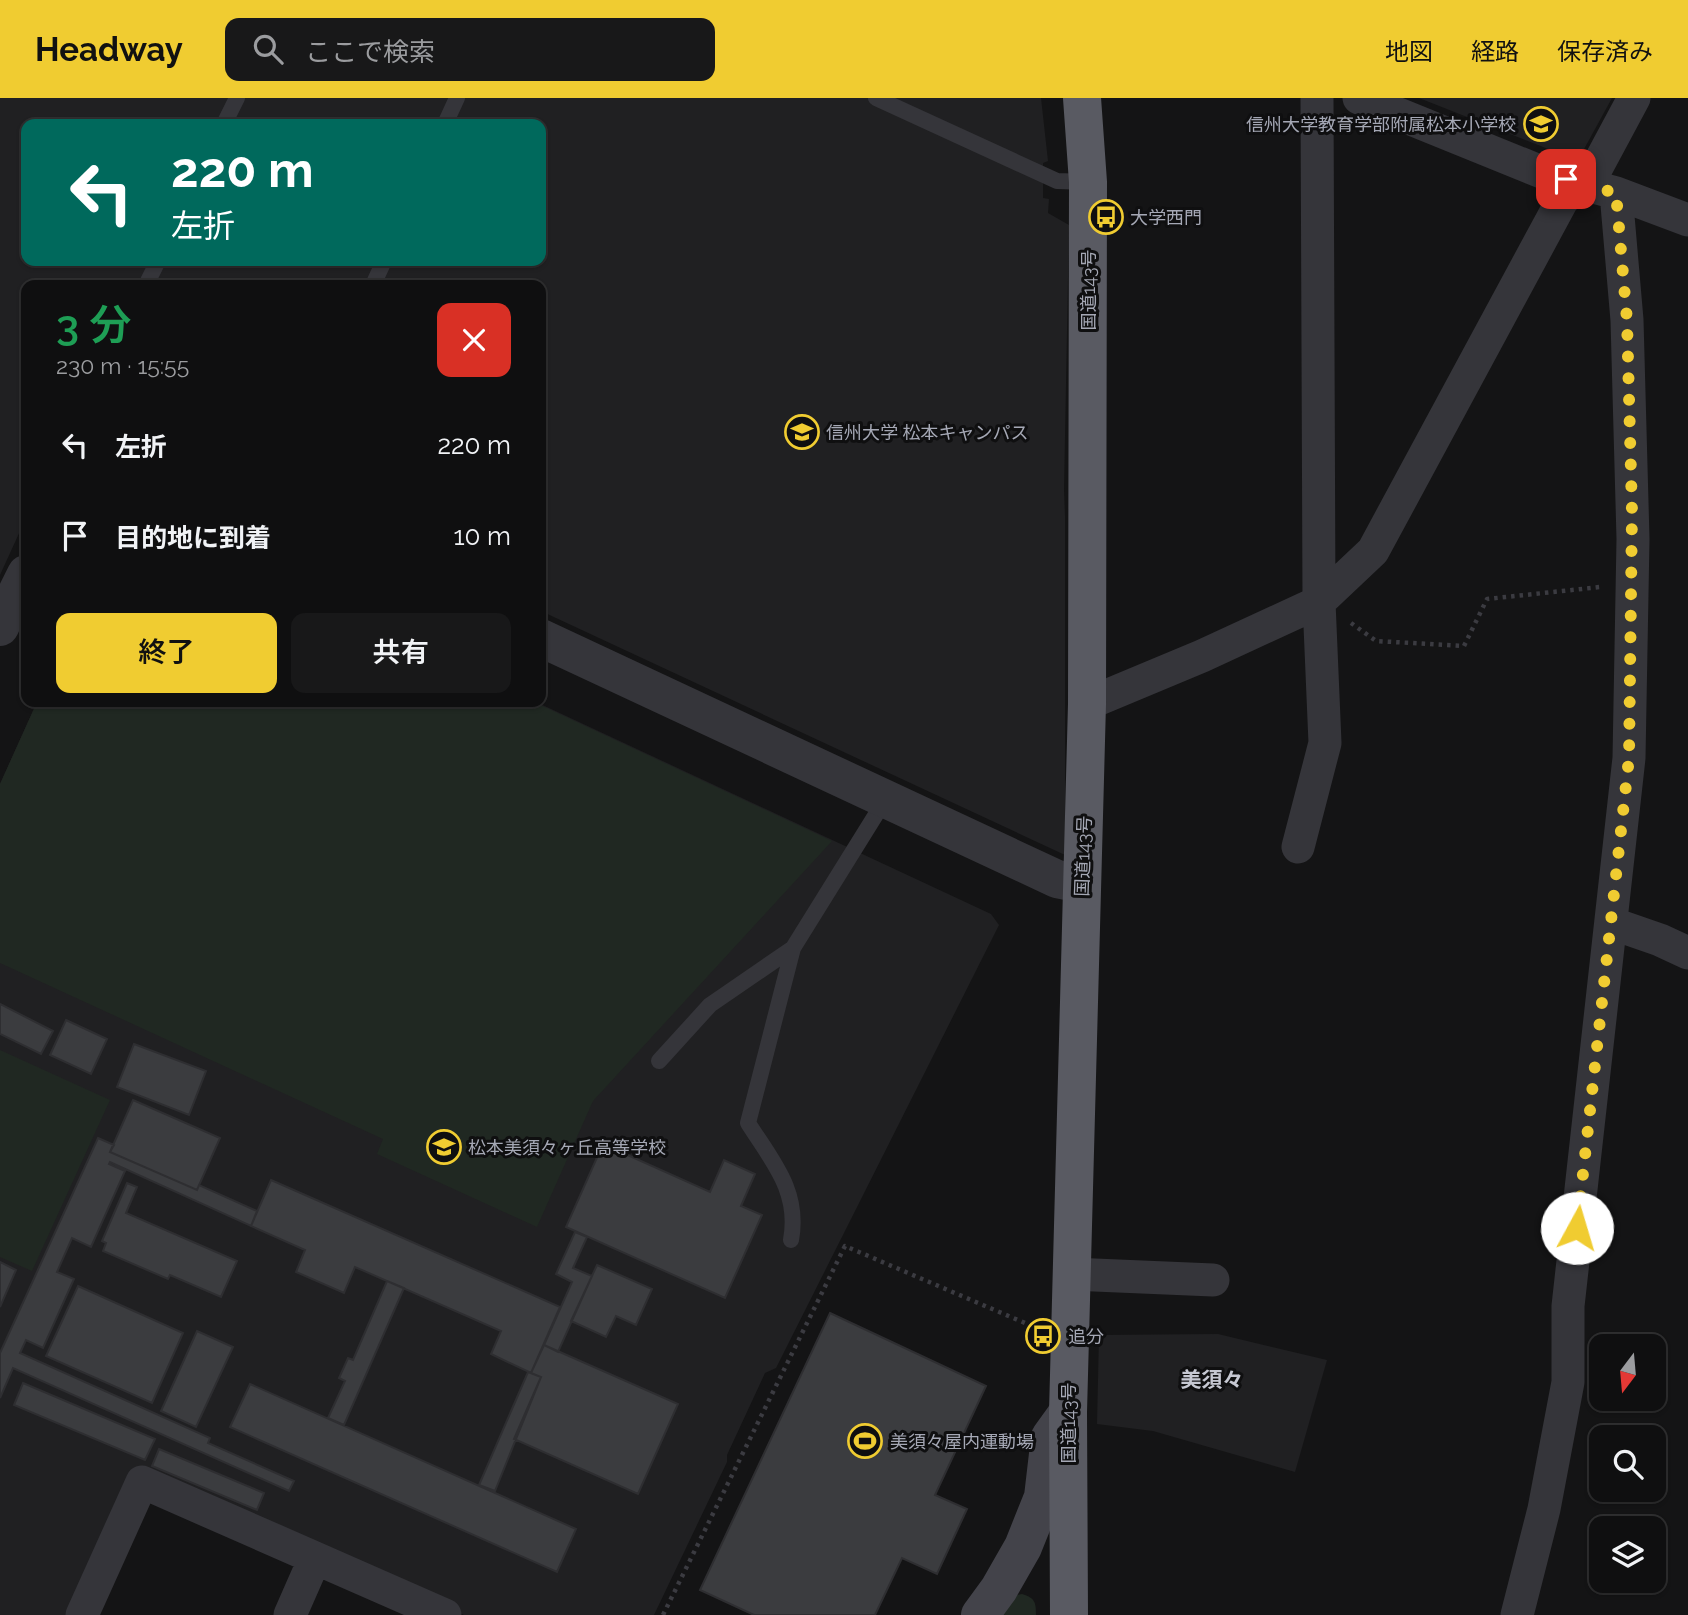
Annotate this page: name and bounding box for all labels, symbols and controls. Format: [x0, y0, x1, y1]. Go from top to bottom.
search box [225, 18, 715, 81]
text: Headway [35, 30, 183, 69]
icon: search [249, 30, 287, 68]
text: ここで検索 [305, 37, 435, 67]
text: 地図 [1385, 37, 1433, 66]
text: 経路 [1471, 37, 1519, 66]
text: 保存済み [1557, 37, 1653, 66]
school or university icon: 信州大学教育学部附属松本小学校 [1522, 105, 1560, 143]
place label: 信州大学教育学部附属松本小学校 [1246, 114, 1516, 135]
text: 220 m [171, 141, 314, 198]
icon: left [56, 147, 147, 238]
pin [1536, 149, 1596, 209]
icon: arrive [1547, 160, 1585, 198]
bus stop icon: 大学西門 [1087, 198, 1125, 236]
text: 左折 [171, 207, 235, 244]
place label: 大学西門 [1130, 207, 1202, 228]
street label: 国道143号 [1078, 249, 1099, 331]
text: 3 分 [56, 301, 131, 350]
button: close [437, 303, 511, 377]
text: 230 m · 15:55 [56, 352, 189, 379]
school or university icon: 信州大学 松本キャンパス [783, 413, 821, 451]
place label: 信州大学 松本キャンパス [826, 422, 1029, 443]
icon: left [56, 426, 94, 464]
text: 220 m [437, 430, 511, 460]
text: 左折 [115, 432, 167, 462]
icon: arrive [56, 517, 94, 555]
text: 10 m [453, 521, 511, 551]
text: 目的地に到着 [115, 523, 271, 553]
button: 終了 [56, 613, 277, 693]
button: 共有 [291, 613, 511, 693]
street label: 国道143号 [1071, 815, 1095, 897]
school or university icon: 松本美須々ヶ丘高等学校 [425, 1128, 463, 1166]
place label: 松本美須々ヶ丘高等学校 [468, 1137, 666, 1158]
position arrow [1540, 1191, 1614, 1265]
bus stop icon: 追分 [1024, 1317, 1062, 1355]
place label: 追分 [1068, 1326, 1104, 1347]
north arrow [1589, 1334, 1666, 1410]
map controls [1589, 1334, 1666, 1593]
district label: 美須々 [1181, 1367, 1244, 1392]
street label: 国道143号 [1058, 1382, 1079, 1464]
sports icon: 美須々屋内運動場 [846, 1422, 884, 1460]
button: search [1589, 1425, 1666, 1502]
place label: 美須々屋内運動場 [890, 1431, 1034, 1452]
button: layers [1589, 1516, 1666, 1593]

